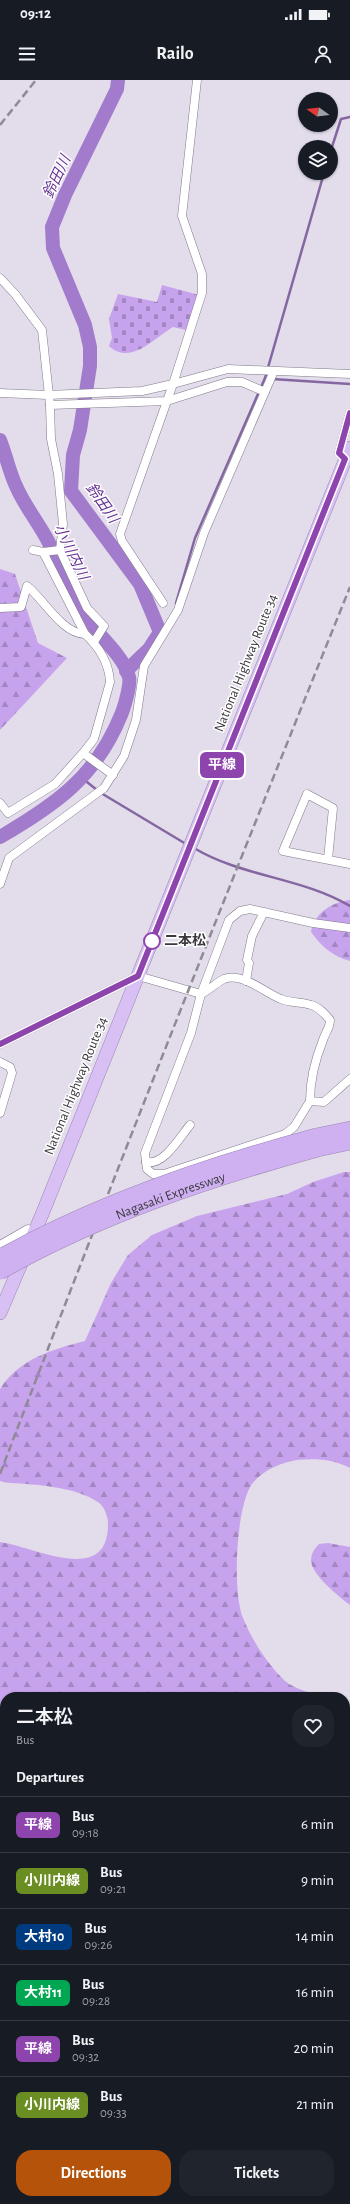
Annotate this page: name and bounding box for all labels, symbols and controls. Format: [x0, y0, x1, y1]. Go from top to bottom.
text: 09:12 [20, 6, 51, 21]
icon: menu [16, 43, 38, 65]
icon: person [312, 43, 334, 65]
text: Railo [156, 45, 194, 63]
north arrow [298, 92, 338, 132]
map controls [298, 92, 338, 180]
button: layers [298, 140, 338, 180]
water label: 鈴田川 [40, 151, 74, 201]
water label: 鈴田川 [83, 480, 123, 527]
water label: 小川内川 [51, 521, 93, 584]
street label: National Highway Route 34 [212, 592, 280, 734]
line badge: 平線 [204, 752, 240, 778]
text: 平線 [208, 758, 236, 772]
marker: 二本松 [143, 932, 161, 950]
place label: 二本松 [164, 933, 206, 948]
street label: National Highway Route 34 [42, 1015, 110, 1157]
street label: Nagasaki Expressway [114, 1170, 227, 1222]
button: heart [292, 1705, 334, 1747]
text: 二本松 [16, 1708, 73, 1727]
text: Bus [16, 1734, 34, 1747]
text: Departures [16, 1770, 84, 1785]
text: Bus [72, 1809, 94, 1824]
text: 6 min [301, 1817, 334, 1832]
text: 平線 [24, 1818, 52, 1832]
text: 09:18 [72, 1827, 99, 1840]
text: Bus [100, 1865, 122, 1880]
text: 9 min [301, 1873, 334, 1888]
text: 小川内線 [24, 1874, 80, 1888]
text: 09:21 [100, 1883, 126, 1896]
text: Bus [84, 1921, 107, 1936]
text: 14 min [296, 1929, 334, 1944]
text: 大村10 [24, 1930, 64, 1944]
text: 09:26 [84, 1939, 112, 1952]
text: Bus [82, 1977, 104, 1992]
text: 16 min [296, 1985, 334, 2000]
text: 大村11 [24, 1986, 62, 2000]
text: 09:28 [82, 1995, 110, 2008]
text: Bus [72, 2033, 94, 2048]
text: 20 min [293, 2041, 334, 2056]
text: 平線 [24, 2042, 52, 2056]
text: 09:32 [72, 2051, 99, 2064]
text: Bus [100, 2089, 122, 2104]
text: 21 min [296, 2097, 334, 2112]
text: 小川内線 [24, 2098, 80, 2112]
text: 09:33 [100, 2107, 127, 2120]
button: Directions [16, 2150, 171, 2196]
button: Tickets [179, 2150, 334, 2196]

